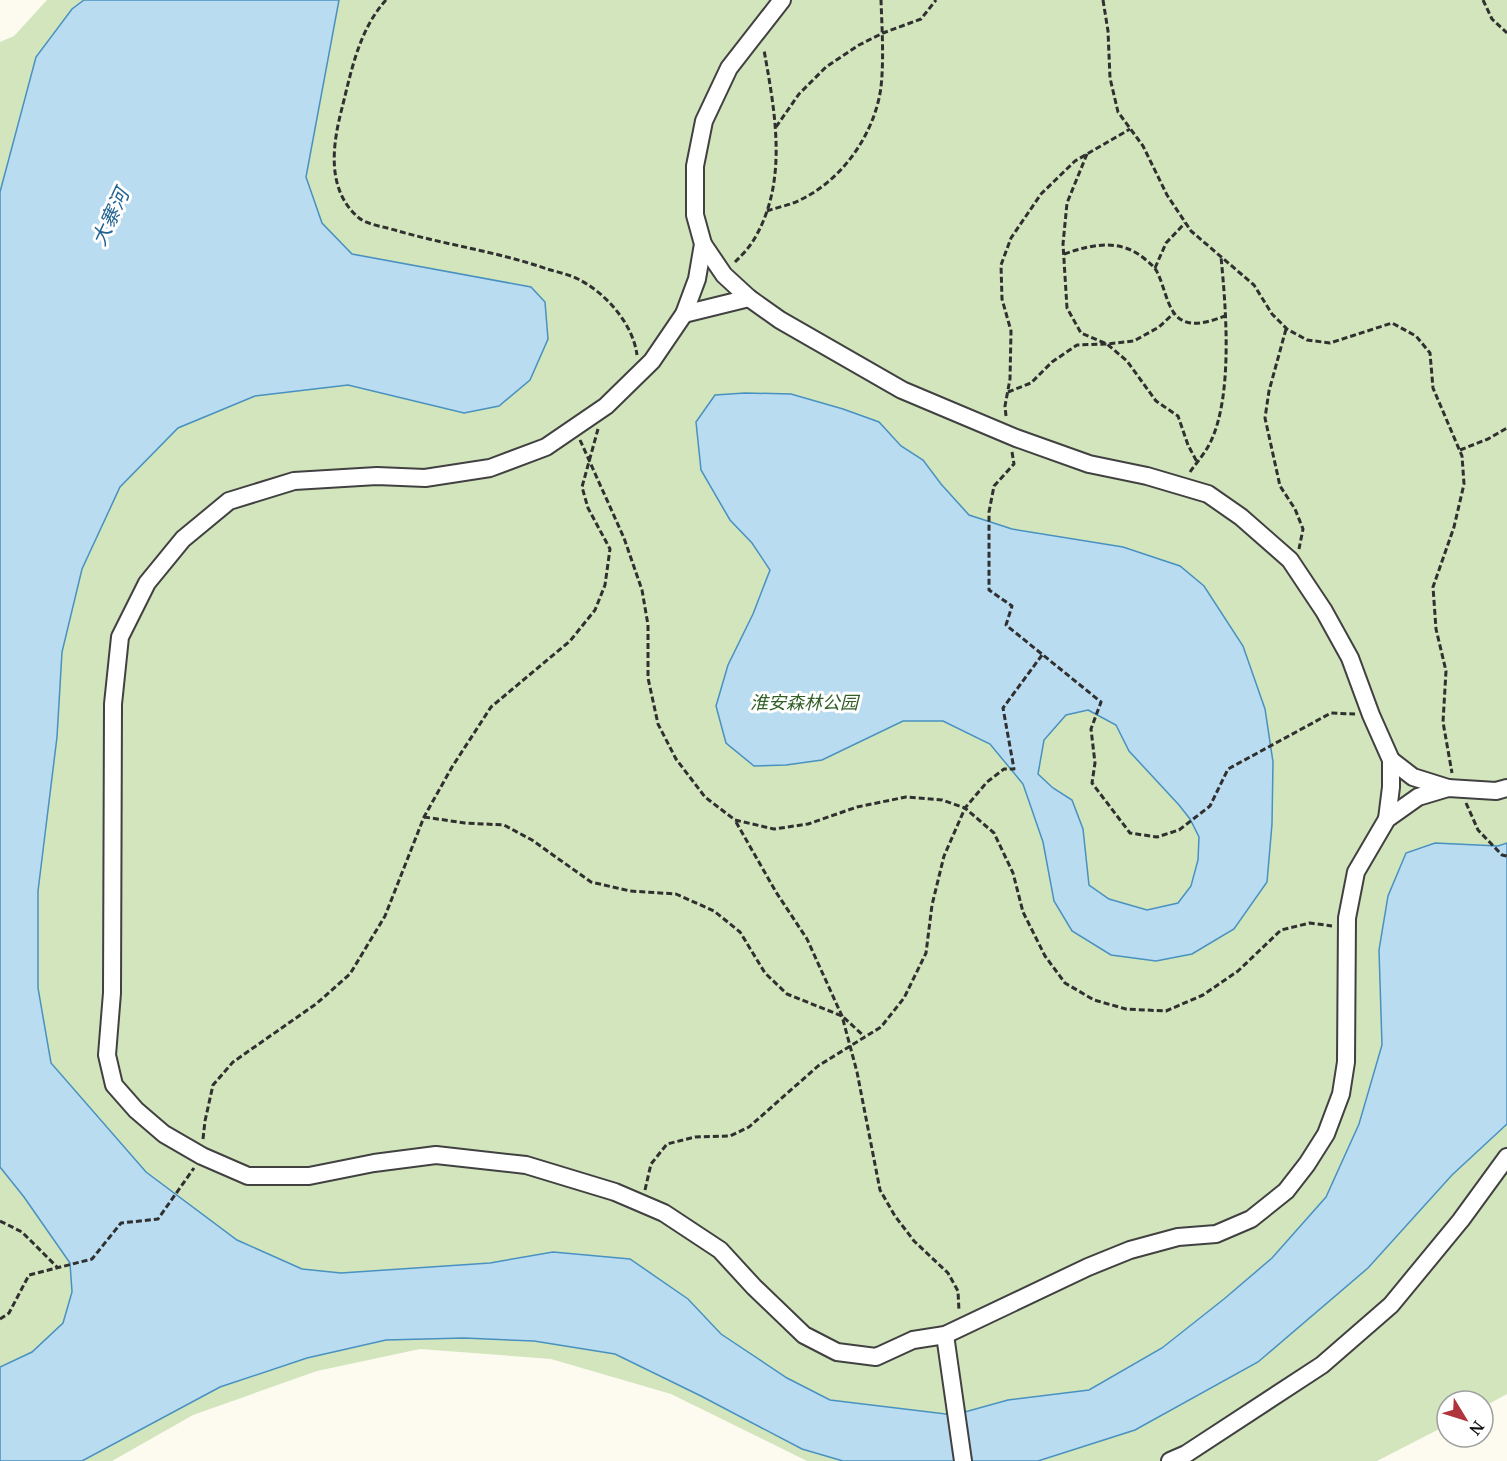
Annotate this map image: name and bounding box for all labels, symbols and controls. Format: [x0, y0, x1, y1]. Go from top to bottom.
water label: 大寨河 [85, 180, 137, 250]
park label: 淮安森林公园 [750, 690, 861, 714]
north arrow [1435, 1389, 1495, 1449]
text: N [1464, 1416, 1489, 1440]

